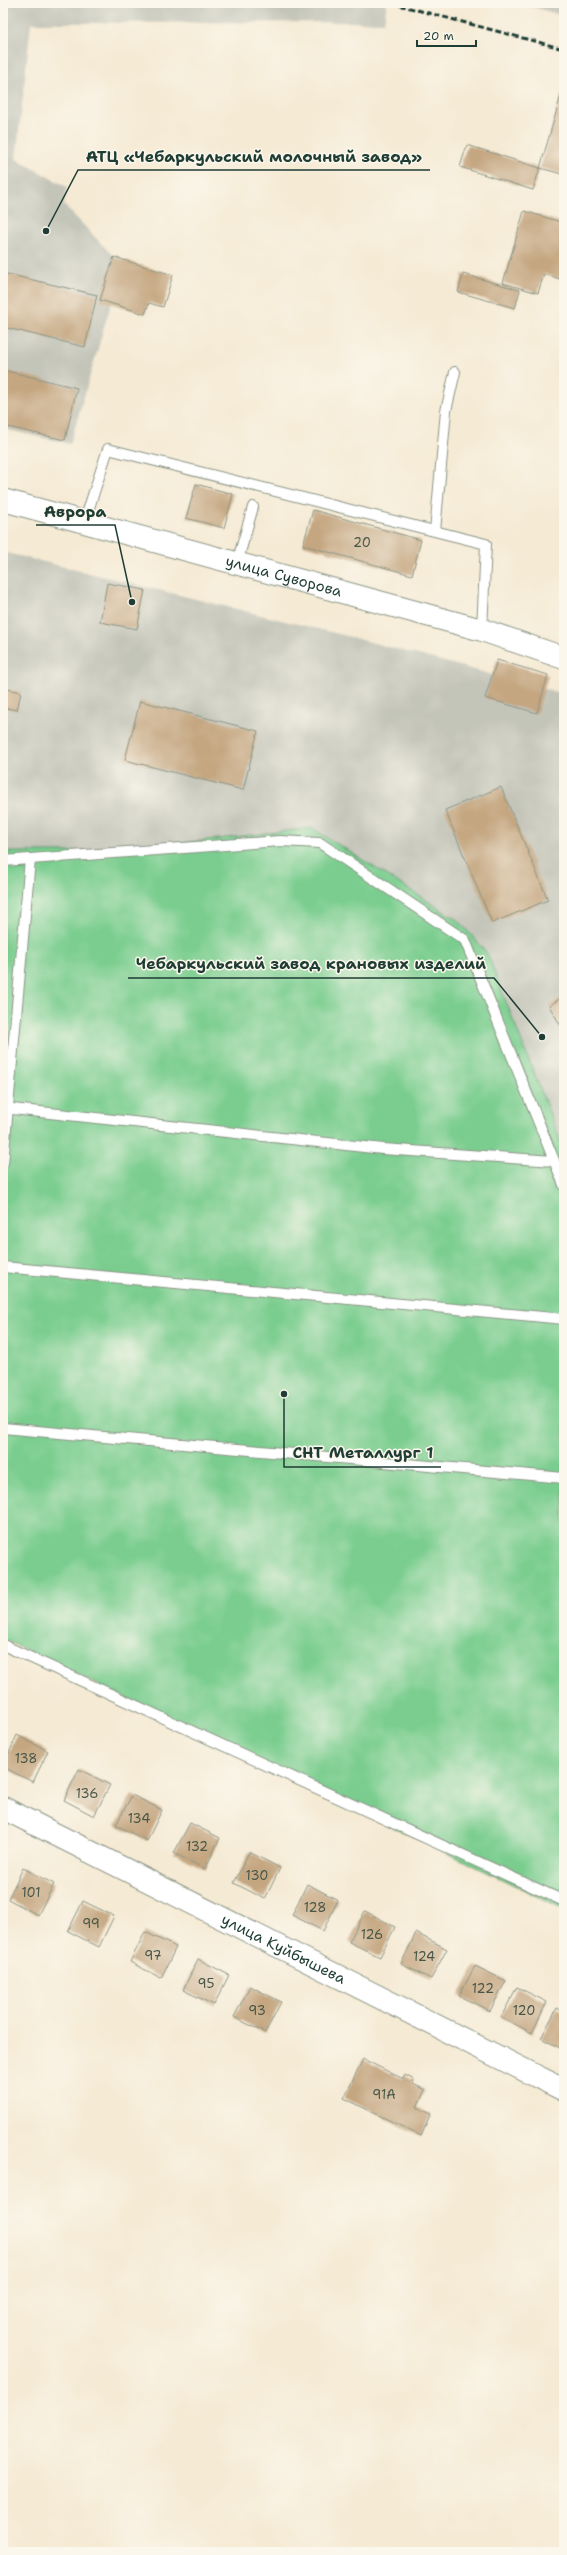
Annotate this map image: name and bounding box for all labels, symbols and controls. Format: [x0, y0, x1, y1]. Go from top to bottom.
scale bar [417, 22, 476, 48]
text: 20 m [423, 28, 454, 44]
callout: АТЦ «Чебаркульский молочный завод» [78, 142, 430, 170]
text: АТЦ «Чебаркульский молочный завод» [86, 146, 422, 167]
callout: Аврора [36, 497, 115, 525]
text: Аврора [44, 501, 106, 522]
house number: 20 [353, 534, 371, 551]
street label: улица Суворова [223, 551, 345, 602]
callout: Чебаркульский завод крановых изделий [128, 950, 494, 978]
text: Чебаркульский завод крановых изделий [136, 953, 486, 974]
callout: СНТ Металлург 1 [284, 1439, 441, 1467]
text: СНТ Металлург 1 [293, 1442, 433, 1463]
house number: 138 [15, 1750, 37, 1767]
house number: 136 [76, 1785, 98, 1802]
house number: 134 [128, 1810, 150, 1827]
house number: 132 [186, 1838, 208, 1855]
house number: 130 [246, 1867, 268, 1884]
house number: 101 [21, 1884, 41, 1901]
house number: 128 [304, 1899, 326, 1916]
street label: улица Куйбышева [218, 1909, 350, 1989]
house number: 99 [82, 1915, 100, 1932]
house number: 126 [361, 1926, 383, 1943]
house number: 97 [144, 1947, 162, 1964]
house number: 124 [413, 1948, 435, 1965]
house number: 95 [198, 1975, 214, 1992]
house number: 122 [472, 1980, 494, 1997]
house number: 93 [248, 2002, 266, 2019]
house number: 120 [513, 2002, 535, 2019]
house number: 91А [372, 2086, 396, 2103]

